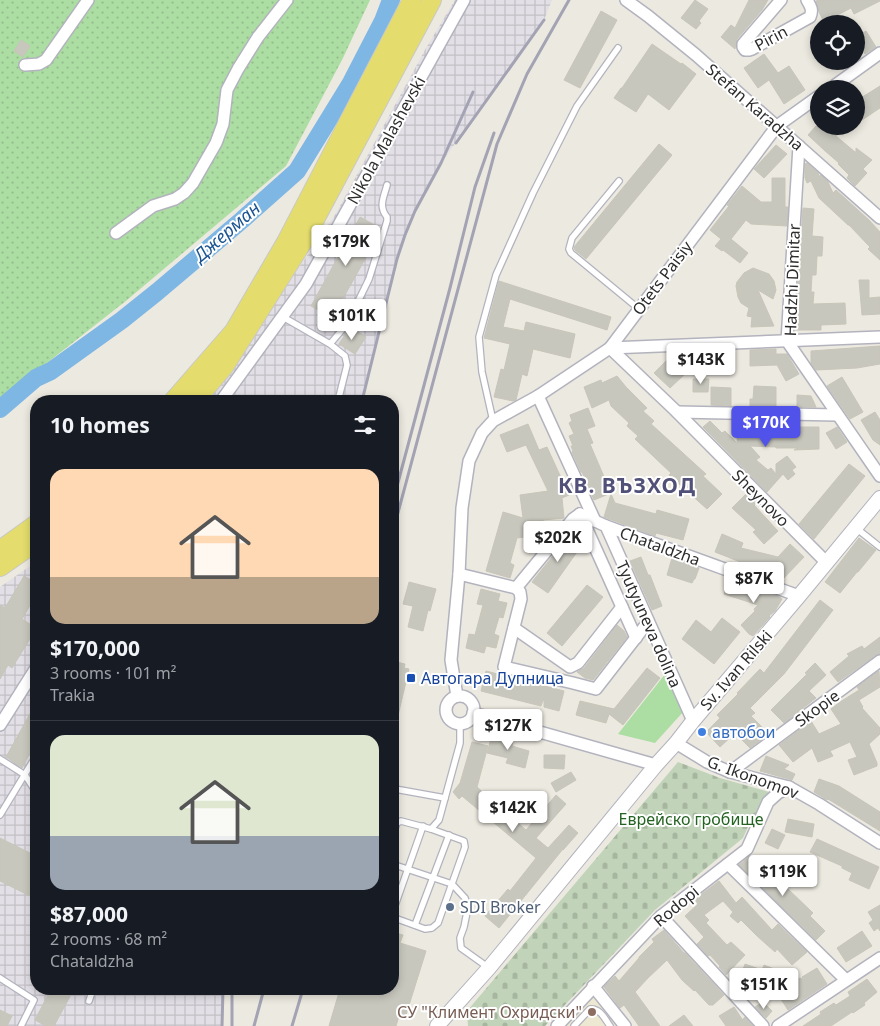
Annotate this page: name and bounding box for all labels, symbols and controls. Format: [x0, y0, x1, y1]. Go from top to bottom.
map controls [810, 15, 865, 135]
button: locate [810, 15, 865, 70]
street label: Pirin [751, 20, 791, 56]
street label: Stefan Karadzha [702, 59, 808, 155]
street label: Nikola Malashevski [342, 72, 430, 208]
button: layers [810, 80, 865, 135]
water label: Джерман [186, 196, 265, 268]
street label: Hadzhi Dimitar [779, 223, 805, 337]
pin: $179K [311, 224, 381, 267]
text: $179K [322, 230, 370, 252]
street label: Otets Paisiy [627, 236, 698, 320]
pin: $101K [317, 298, 387, 341]
text: $101K [328, 304, 376, 326]
pin: $143K [666, 342, 736, 385]
text: $143K [677, 348, 725, 370]
pin: $170K [731, 406, 801, 448]
text: 10 homes [50, 411, 150, 439]
icon: filters [351, 411, 379, 439]
text: $170K [742, 411, 790, 433]
street label: Sheynovo [728, 465, 794, 531]
district label: КВ. ВЪЗХОД [558, 471, 696, 499]
icon: home [170, 502, 260, 592]
pin: $202K [523, 520, 593, 563]
street label: Chataldzha [617, 521, 703, 571]
text: $202K [534, 526, 582, 548]
street label: Tyutyuneva dolina [611, 557, 687, 691]
pin: $87K [724, 562, 784, 604]
text: $87K [735, 567, 773, 589]
street label: Sv. Ivan Rilski [695, 625, 777, 715]
text: $170,000 [50, 634, 140, 662]
text: 3 rooms · 101 m² [50, 662, 176, 684]
place label: Автогара Дупница [421, 667, 564, 689]
marker: Автогара Дупница [405, 672, 417, 684]
text: Trakia [50, 684, 95, 706]
street label: Skopie [790, 684, 844, 732]
pin: $127K [473, 708, 543, 751]
text: $127K [484, 714, 532, 736]
place label: автобои [712, 721, 776, 743]
marker: автобои [696, 726, 708, 738]
street label: G. Ikonomov [704, 750, 803, 804]
icon: home [170, 767, 260, 857]
pin: $142K [478, 790, 548, 833]
text: $142K [489, 796, 537, 818]
park label: Еврейско гробище [618, 808, 764, 830]
pin: $119K [748, 854, 818, 897]
text: $119K [759, 860, 807, 882]
street label: Rodopi [649, 880, 703, 932]
place label: SDI Broker [460, 896, 541, 918]
text: $87,000 [50, 900, 128, 928]
marker: SDI Broker [444, 901, 456, 913]
text: 2 rooms · 68 m² [50, 928, 167, 950]
text: Chataldzha [50, 950, 134, 972]
pin: $151K [729, 968, 799, 1010]
text: $151K [740, 973, 788, 995]
place label: СУ "Климент Охридски" [397, 1001, 582, 1023]
marker: СУ "Климент Охридски" [586, 1006, 598, 1018]

